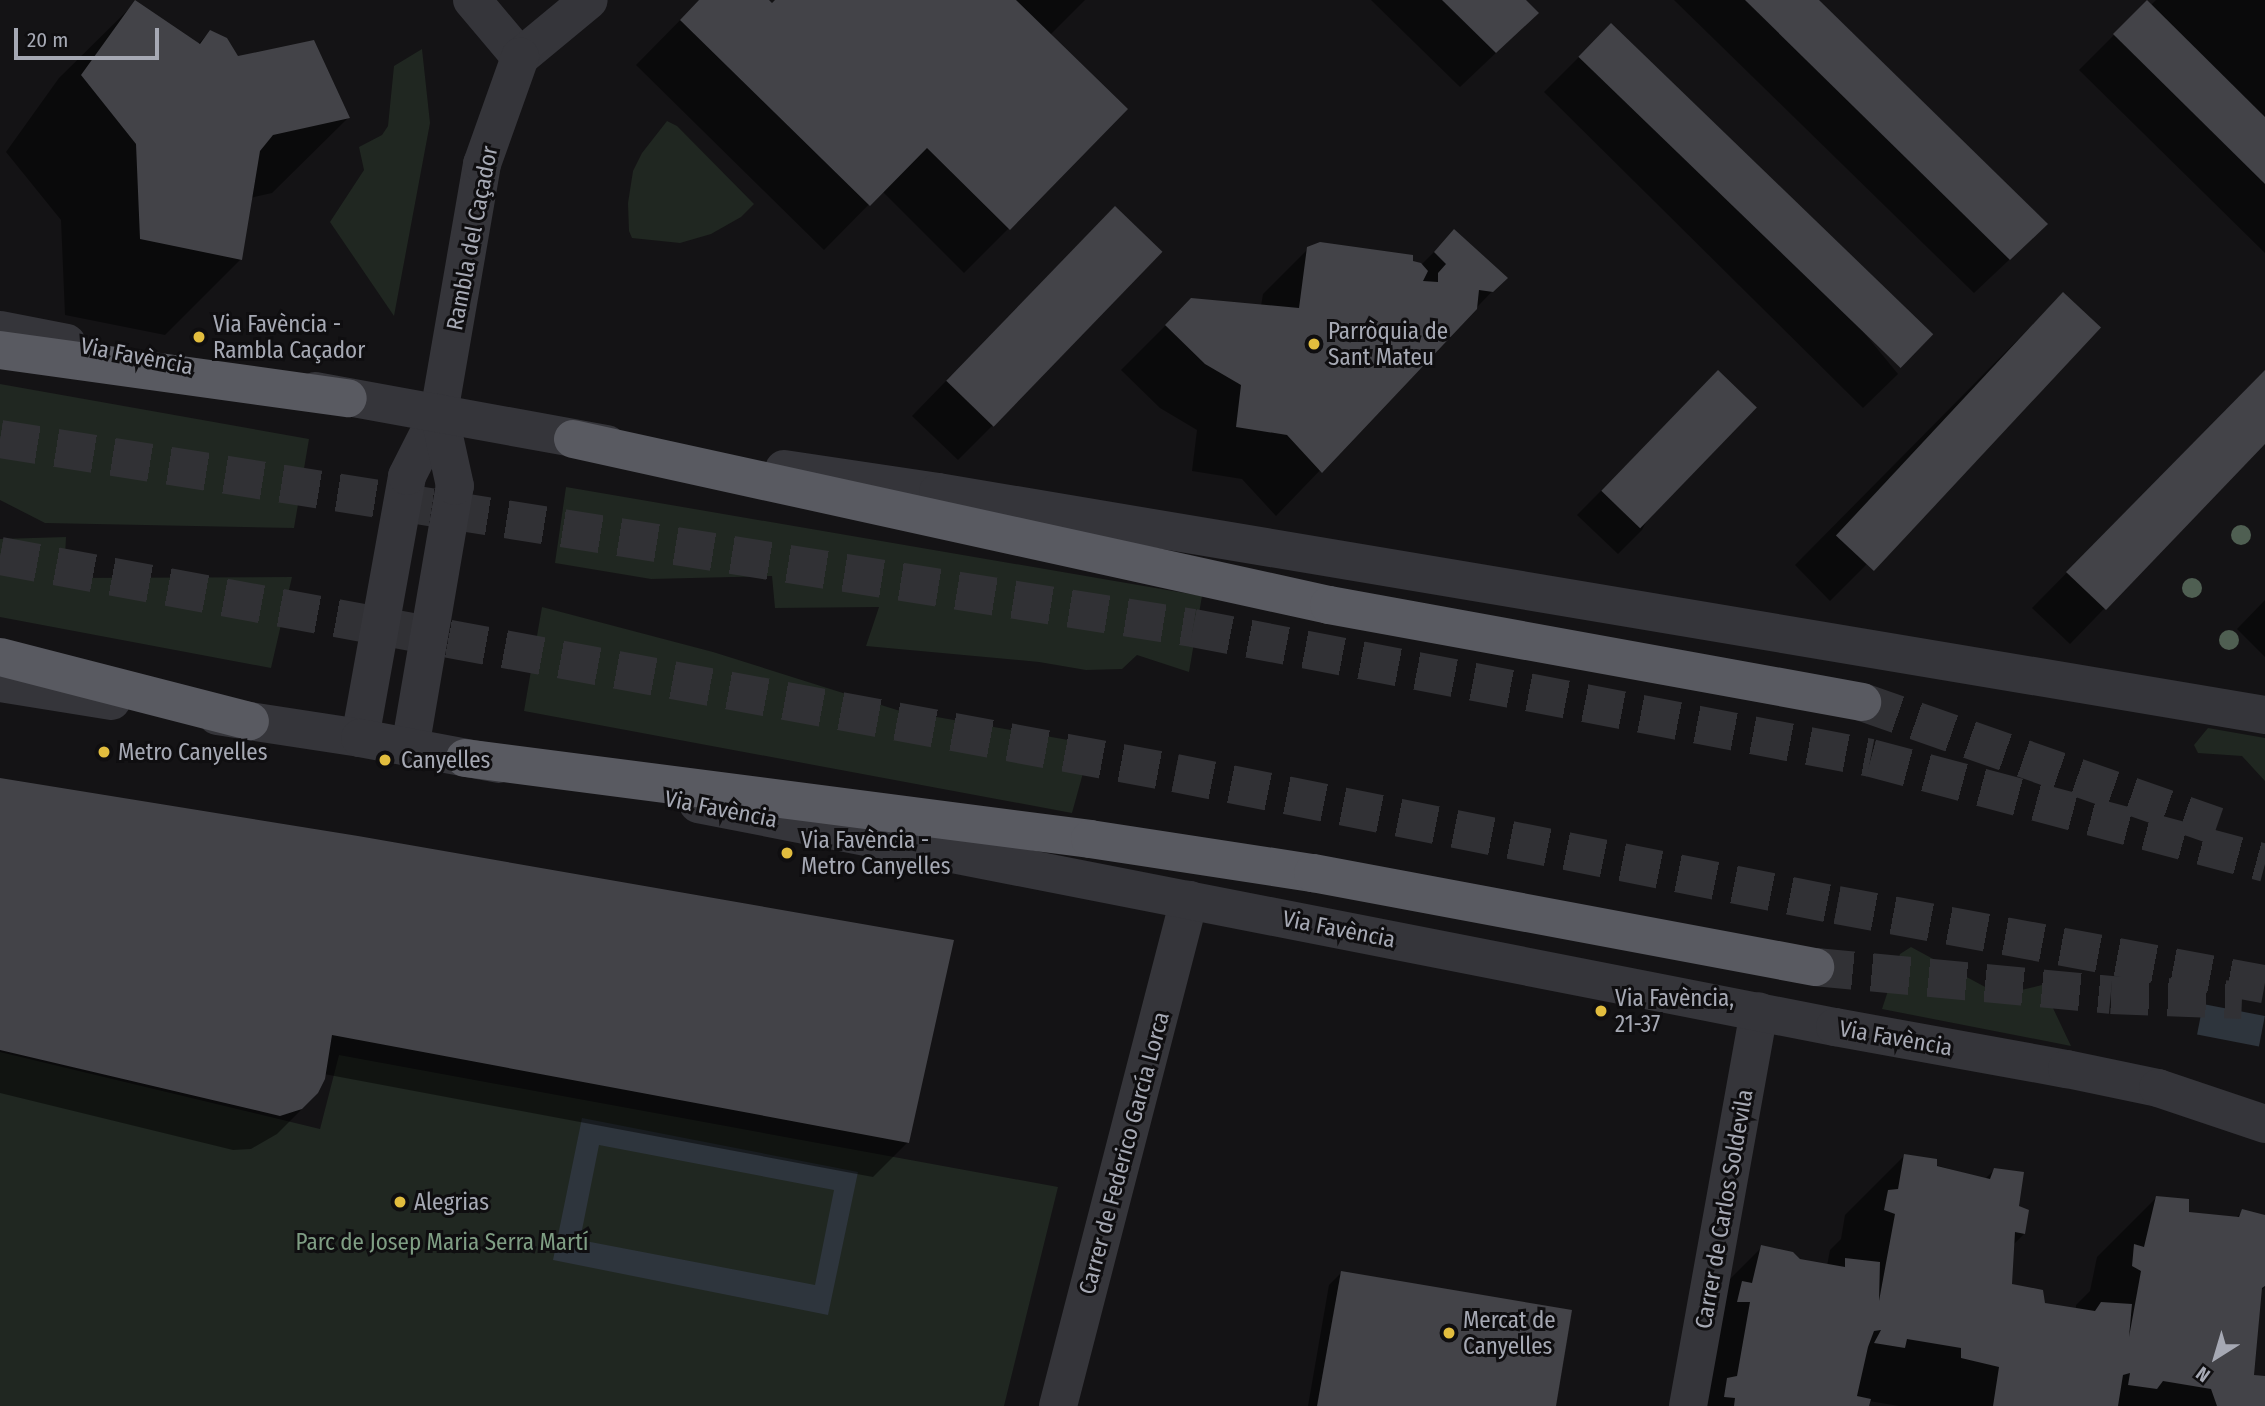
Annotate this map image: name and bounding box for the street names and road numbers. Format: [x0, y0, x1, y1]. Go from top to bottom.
street label: Rambla del Caçador [441, 143, 503, 333]
street label: Via Favència [78, 332, 196, 380]
street label: Via Favència [662, 785, 780, 833]
street label: Via Favència [1280, 905, 1398, 953]
street label: Carrer de Federico García Lorca [1073, 1009, 1175, 1297]
street label: Via Favència [1837, 1014, 1955, 1062]
street label: Carrer de Carlos Soldevila [1689, 1087, 1759, 1331]

